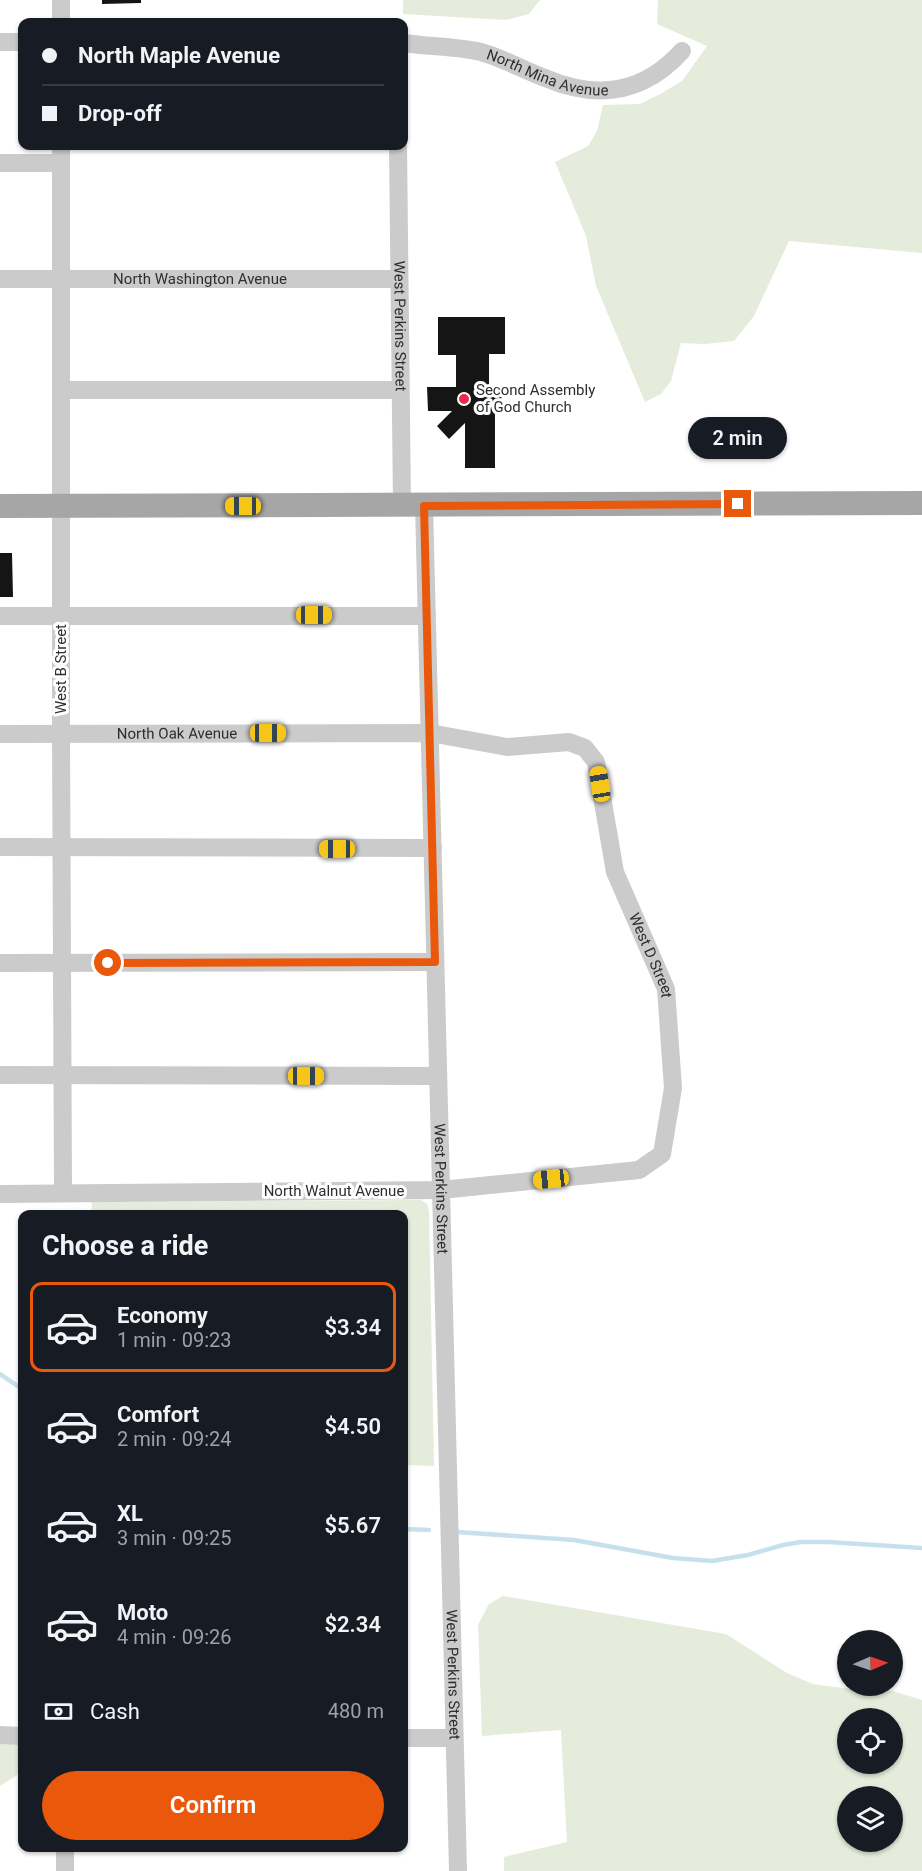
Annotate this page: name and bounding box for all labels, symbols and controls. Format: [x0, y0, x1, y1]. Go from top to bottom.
text: North Maple Avenue [78, 43, 280, 68]
street label: North Mina Avenue [484, 45, 609, 100]
text: Drop-off [78, 101, 162, 126]
street label: West Perkins Street [390, 261, 410, 391]
street label: North Washington Avenue [113, 270, 287, 288]
place label: Second Assembly of God Church [476, 381, 595, 416]
marker: Second Assembly of God Church [457, 392, 471, 406]
callout: 2 min [688, 417, 788, 459]
text: 2 min [712, 426, 763, 450]
route end [724, 490, 751, 517]
car [225, 497, 261, 515]
car [296, 606, 332, 624]
street label: West B Street [52, 624, 70, 714]
street label: North Oak Avenue [117, 724, 237, 743]
car [250, 724, 286, 742]
car [588, 765, 612, 803]
car [319, 840, 355, 858]
street label: West D Street [625, 910, 676, 998]
route start [94, 949, 121, 976]
car [288, 1067, 324, 1085]
street label: West Perkins Street [430, 1123, 452, 1254]
car [532, 1168, 570, 1190]
street label: North Walnut Avenue [264, 1182, 404, 1200]
text: Choose a ride [42, 1230, 208, 1262]
icon: car [45, 1300, 99, 1354]
text: Economy [117, 1303, 208, 1328]
text: $3.34 [324, 1315, 381, 1340]
text: 1 min · 09:23 [117, 1328, 232, 1352]
icon: car [45, 1399, 99, 1453]
text: Comfort [117, 1402, 199, 1427]
text: $4.50 [324, 1414, 381, 1439]
text: 2 min · 09:24 [117, 1427, 232, 1451]
icon: car [45, 1498, 99, 1552]
text: XL [117, 1501, 143, 1526]
text: $5.67 [324, 1513, 381, 1538]
text: 3 min · 09:25 [117, 1526, 232, 1550]
icon: car [45, 1597, 99, 1651]
text: Moto [117, 1600, 168, 1625]
street label: West Perkins Street [442, 1609, 464, 1740]
text: $2.34 [324, 1612, 381, 1637]
text: 4 min · 09:26 [117, 1625, 232, 1649]
north arrow [837, 1630, 903, 1696]
map controls [837, 1630, 903, 1852]
icon: cash [42, 1695, 75, 1728]
text: Cash [90, 1699, 140, 1724]
text: 480 m [328, 1699, 384, 1723]
button: locate [837, 1708, 903, 1774]
button: Confirm [42, 1771, 384, 1840]
button: layers [837, 1786, 903, 1852]

